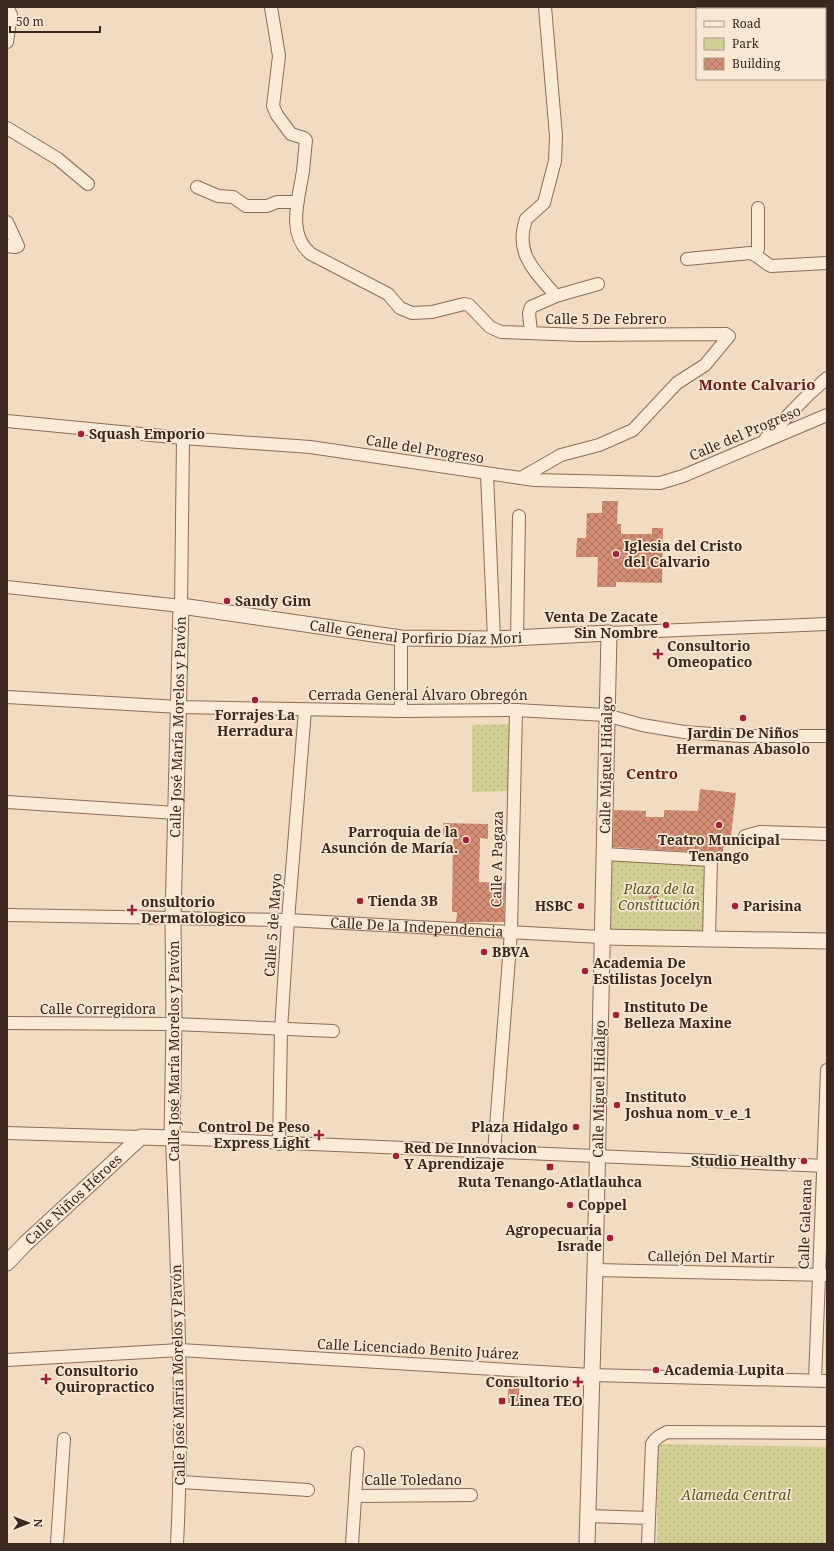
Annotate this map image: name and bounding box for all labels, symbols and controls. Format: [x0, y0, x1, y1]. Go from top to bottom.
scale bar [10, 8, 100, 34]
legend [696, 8, 826, 80]
text: 50 m [16, 13, 44, 30]
text: Road [732, 15, 762, 32]
text: Park [732, 35, 760, 52]
text: Building [732, 55, 781, 72]
street label: Calle 5 De Febrero [545, 309, 667, 328]
district label: Monte Calvario [699, 374, 815, 394]
street label: Calle del Progreso [686, 400, 804, 465]
place label: Squash Emporio [89, 424, 205, 443]
marker: Squash Emporio [76, 429, 86, 439]
street label: Calle del Progreso [365, 430, 486, 467]
place label: Iglesia del Cristo del Calvario [624, 536, 742, 571]
marker: Iglesia del Cristo del Calvario [611, 549, 621, 559]
place label: Sandy Gim [235, 591, 311, 610]
marker: Sandy Gim [222, 596, 232, 606]
place label: Venta De Zacate Sin Nombre [544, 607, 658, 642]
street label: Calle General Porfirio Díaz Mori [308, 615, 523, 648]
street label: Calle José María Morelos y Pavón [165, 616, 190, 838]
marker: Venta De Zacate Sin Nombre [661, 620, 671, 630]
place label: Consultorio Omeopatico [667, 636, 752, 671]
marker: Consultorio Omeopatico [652, 648, 664, 660]
street label: Cerrada General Álvaro Obregón [308, 685, 528, 704]
marker: Forrajes La Herradura [250, 695, 260, 705]
street label: Calle Miguel Hidalgo [595, 696, 616, 834]
place label: Forrajes La Herradura [215, 705, 295, 740]
marker: Jardin De Niños Hermanas Abasolo [738, 713, 748, 723]
place label: Jardin De Niños Hermanas Abasolo [676, 723, 810, 758]
district label: Centro [626, 763, 678, 783]
street label: Calle A Pagaza [486, 810, 507, 907]
marker: Teatro Municipal Tenango [714, 820, 724, 830]
place label: Parroquia de la Asunción de María. [321, 822, 458, 857]
place label: Teatro Municipal Tenango [658, 830, 780, 865]
marker: Parroquia de la Asunción de María. [461, 835, 471, 845]
street label: Calle 5 de Mayo [259, 872, 286, 978]
park label: Plaza de la Constitución [618, 879, 701, 914]
place label: Tienda 3B [368, 891, 438, 910]
place label: onsultorio Dermatologico [141, 892, 246, 927]
marker: Tienda 3B [355, 896, 365, 906]
place label: HSBC [535, 896, 573, 915]
place label: Parisina [743, 896, 802, 915]
marker: HSBC [576, 901, 586, 911]
marker: Parisina [730, 901, 740, 911]
marker: onsultorio Dermatologico [126, 904, 138, 916]
street label: Calle De la Independencia [330, 912, 504, 941]
street label: Calle José María Morelos y Pavón [164, 940, 183, 1162]
place label: BBVA [492, 942, 530, 961]
marker: BBVA [479, 947, 489, 957]
place label: Academia De Estilistas Jocelyn [593, 953, 712, 988]
marker: Academia De Estilistas Jocelyn [580, 966, 590, 976]
place label: Instituto De Belleza Maxine [624, 997, 732, 1032]
street label: Calle Corregidora [40, 999, 156, 1018]
marker: Instituto De Belleza Maxine [611, 1010, 621, 1020]
street label: Calle Miguel Hidalgo [588, 1020, 609, 1158]
place label: Instituto Joshua nom_v_e_1 [624, 1087, 752, 1122]
marker: Instituto Joshua nom_v_e_1 [612, 1100, 622, 1110]
place label: Control De Peso Express Light [198, 1117, 310, 1152]
place label: Plaza Hidalgo [471, 1117, 568, 1136]
marker: Plaza Hidalgo [571, 1122, 581, 1132]
marker: Control De Peso Express Light [313, 1129, 325, 1141]
place label: Red De Innovacion Y Aprendizaje [404, 1138, 537, 1173]
street label: Calle Niños Héroes [20, 1149, 126, 1249]
marker: Red De Innovacion Y Aprendizaje [391, 1151, 401, 1161]
place label: Studio Healthy [691, 1151, 797, 1170]
marker: Studio Healthy [799, 1156, 809, 1166]
marker: Ruta Tenango-Atlatlauhca [545, 1162, 555, 1172]
place label: Ruta Tenango-Atlatlauhca [458, 1172, 642, 1191]
street label: Calle Galeana [793, 1178, 816, 1270]
place label: Coppel [578, 1195, 627, 1214]
marker: Coppel [565, 1200, 575, 1210]
place label: Agropecuaria Israde [505, 1220, 602, 1255]
marker: Agropecuaria Israde [605, 1233, 615, 1243]
street label: Callejón Del Martir [647, 1246, 775, 1267]
street label: Calle José María Morelos y Pavón [166, 1264, 189, 1486]
street label: Calle Licenciado Benito Juárez [317, 1334, 520, 1363]
place label: Academia Lupita [664, 1360, 784, 1379]
place label: Consultorio Quiropractico [55, 1361, 155, 1396]
marker: Academia Lupita [651, 1365, 661, 1375]
place label: Consultorio [486, 1372, 569, 1391]
marker: Consultorio Quiropractico [40, 1373, 52, 1385]
marker: Consultorio [572, 1376, 584, 1388]
place label: Linea TEO [510, 1391, 583, 1410]
marker: Linea TEO [497, 1396, 507, 1406]
street label: Calle Toledano [364, 1470, 462, 1489]
park label: Alameda Central [680, 1485, 791, 1504]
north arrow [8, 1503, 48, 1543]
text: N [31, 1519, 46, 1528]

